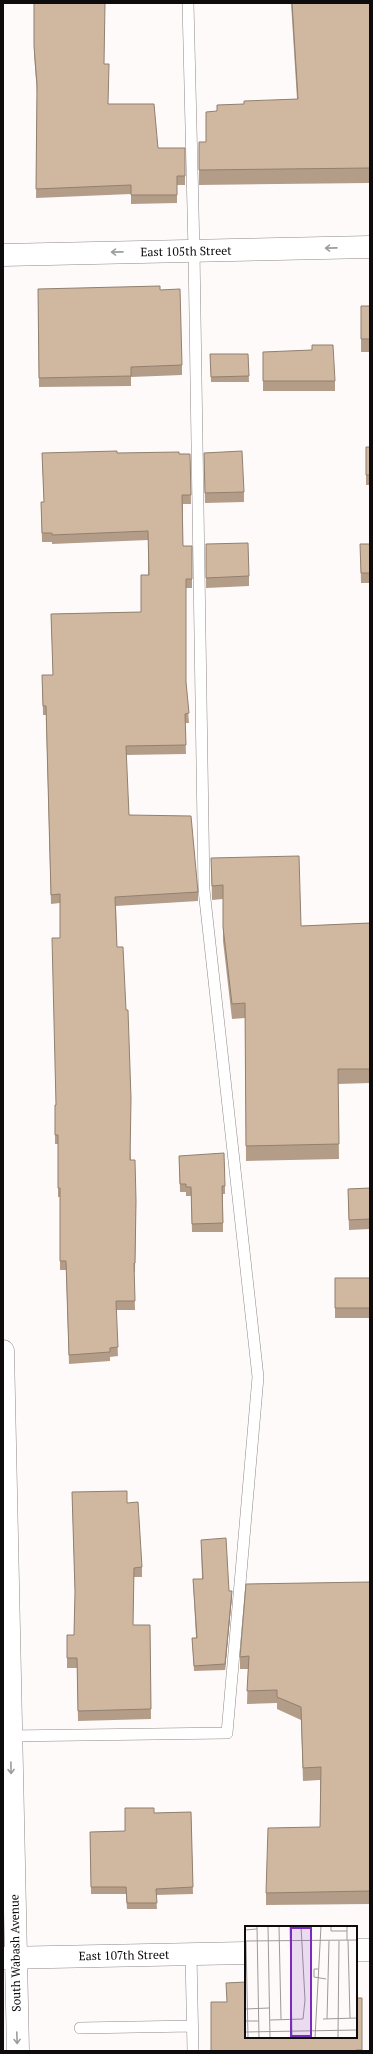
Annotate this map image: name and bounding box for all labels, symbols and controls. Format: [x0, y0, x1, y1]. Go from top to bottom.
street label: East 105th Street [140, 243, 232, 259]
one-way arrow [325, 244, 338, 252]
one-way arrow [111, 249, 124, 256]
one-way arrow [7, 1761, 15, 1774]
street label: South Wabash Avenue [6, 1894, 24, 2012]
inset map [245, 1926, 357, 2038]
street label: East 107th Street [79, 1947, 170, 1963]
one-way arrow [13, 2031, 21, 2044]

